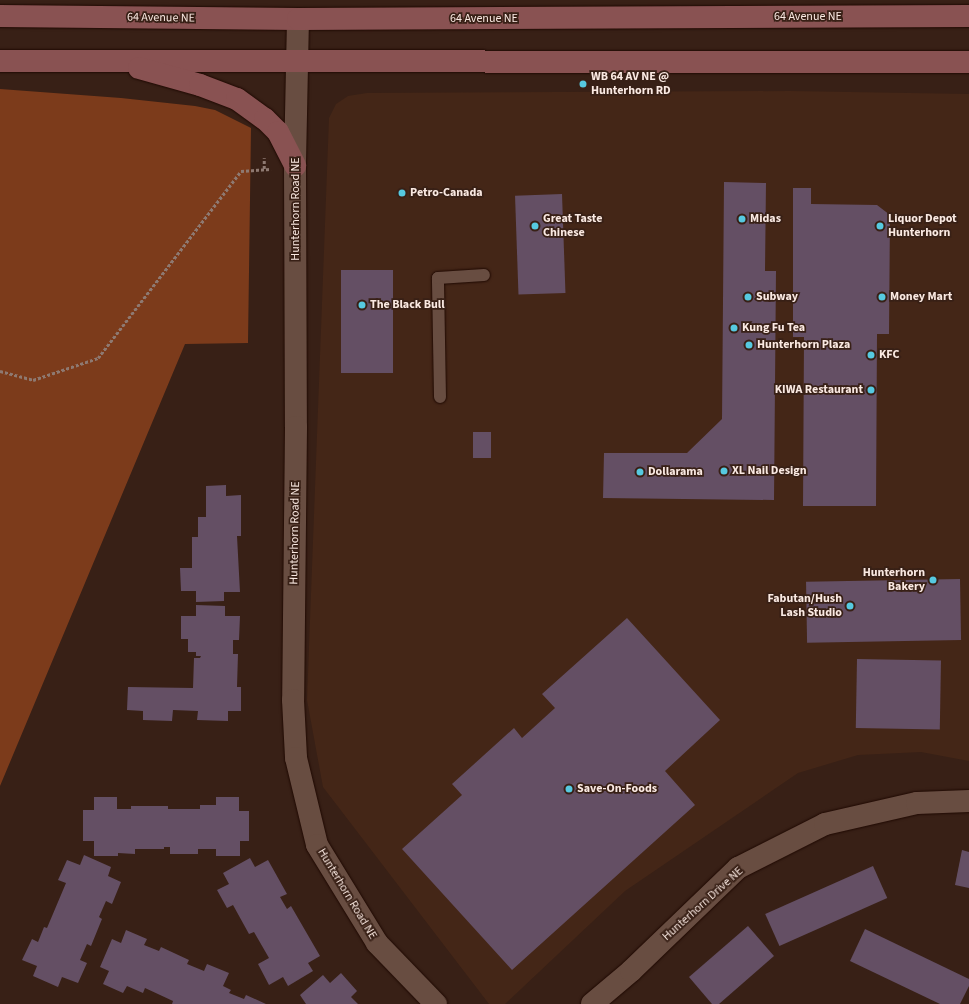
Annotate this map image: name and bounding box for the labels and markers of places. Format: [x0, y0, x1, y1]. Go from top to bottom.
place label: WB 64 AV NE @ Hunterhorn RD [591, 70, 671, 98]
marker: WB 64 AV NE @ Hunterhorn RD [578, 79, 588, 89]
place label: Petro-Canada [410, 186, 483, 200]
marker: Petro-Canada [397, 188, 407, 198]
place label: Great Taste Chinese [543, 212, 602, 240]
place label: Midas [750, 212, 781, 226]
place label: Liquor Depot Hunterhorn [888, 212, 957, 240]
marker: Midas [737, 214, 747, 224]
marker: Great Taste Chinese [530, 221, 540, 231]
marker: Liquor Depot Hunterhorn [875, 221, 885, 231]
place label: Subway [756, 290, 798, 304]
place label: Money Mart [890, 290, 952, 304]
marker: Subway [743, 292, 753, 302]
marker: Money Mart [877, 292, 887, 302]
place label: The Black Bull [370, 298, 445, 312]
marker: The Black Bull [357, 300, 367, 310]
place label: Kung Fu Tea [742, 321, 805, 335]
marker: Kung Fu Tea [729, 323, 739, 333]
place label: Hunterhorn Plaza [757, 338, 850, 352]
marker: Hunterhorn Plaza [744, 340, 754, 350]
place label: KFC [879, 348, 900, 362]
marker: KFC [866, 350, 876, 360]
place label: KIWA Restaurant [775, 383, 863, 397]
marker: KIWA Restaurant [866, 385, 876, 395]
place label: XL Nail Design [732, 464, 807, 478]
place label: Dollarama [648, 465, 703, 479]
marker: XL Nail Design [719, 466, 729, 476]
marker: Dollarama [635, 467, 645, 477]
place label: Hunterhorn Bakery [863, 566, 925, 594]
marker: Hunterhorn Bakery [928, 575, 938, 585]
place label: Fabutan/Hush Lash Studio [767, 592, 842, 620]
marker: Fabutan/Hush Lash Studio [845, 601, 855, 611]
place label: Save-On-Foods [577, 782, 657, 796]
marker: Save-On-Foods [564, 784, 574, 794]

